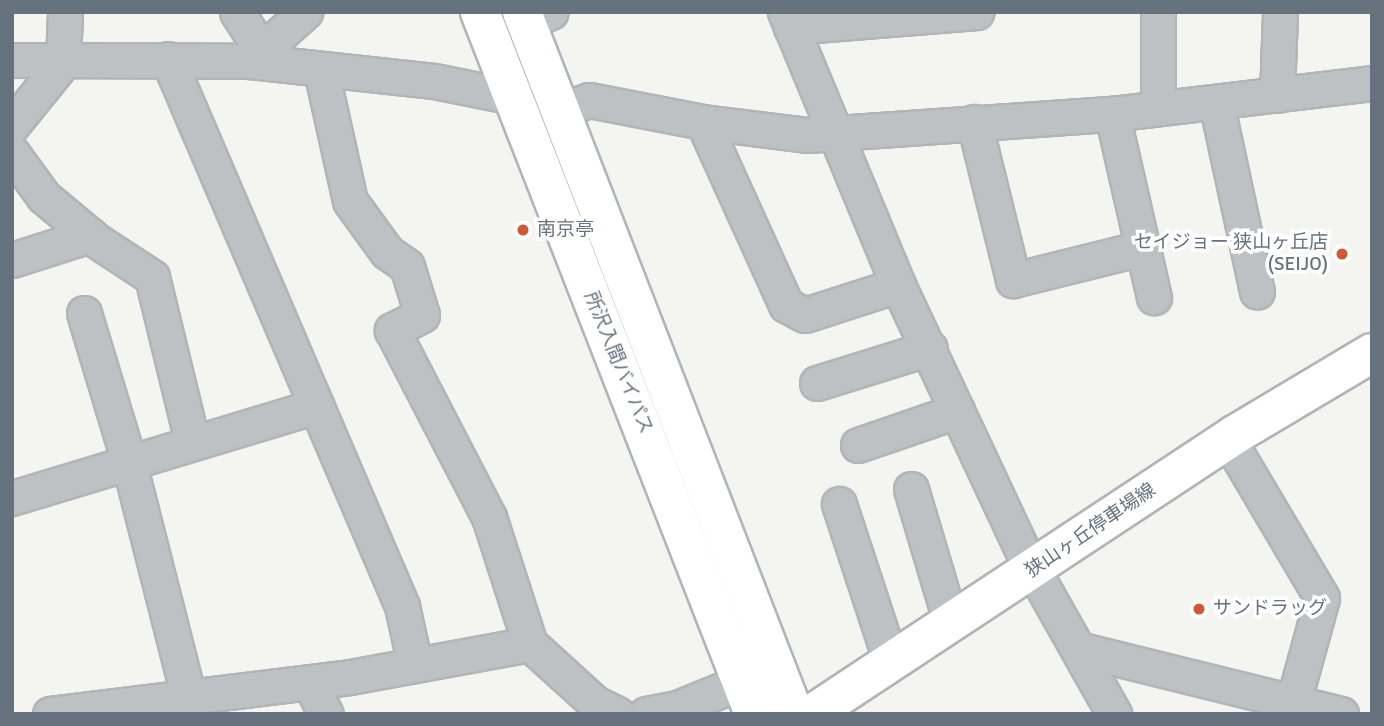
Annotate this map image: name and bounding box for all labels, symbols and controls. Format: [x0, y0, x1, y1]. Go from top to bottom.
place label: 南京亭 [537, 219, 594, 241]
marker: 南京亭 [515, 222, 531, 238]
place label: セイジョー 狭山ヶ丘店 (SEIJO) [1134, 232, 1328, 276]
marker: セイジョー 狭山ヶ丘店 (SEIJO) [1334, 246, 1350, 262]
street label: 所沢入間バイパス [579, 288, 657, 438]
street label: 狭山ヶ丘停車場線 [1022, 479, 1160, 583]
place label: サンドラッグ [1213, 598, 1327, 620]
marker: サンドラッグ [1191, 601, 1207, 617]

